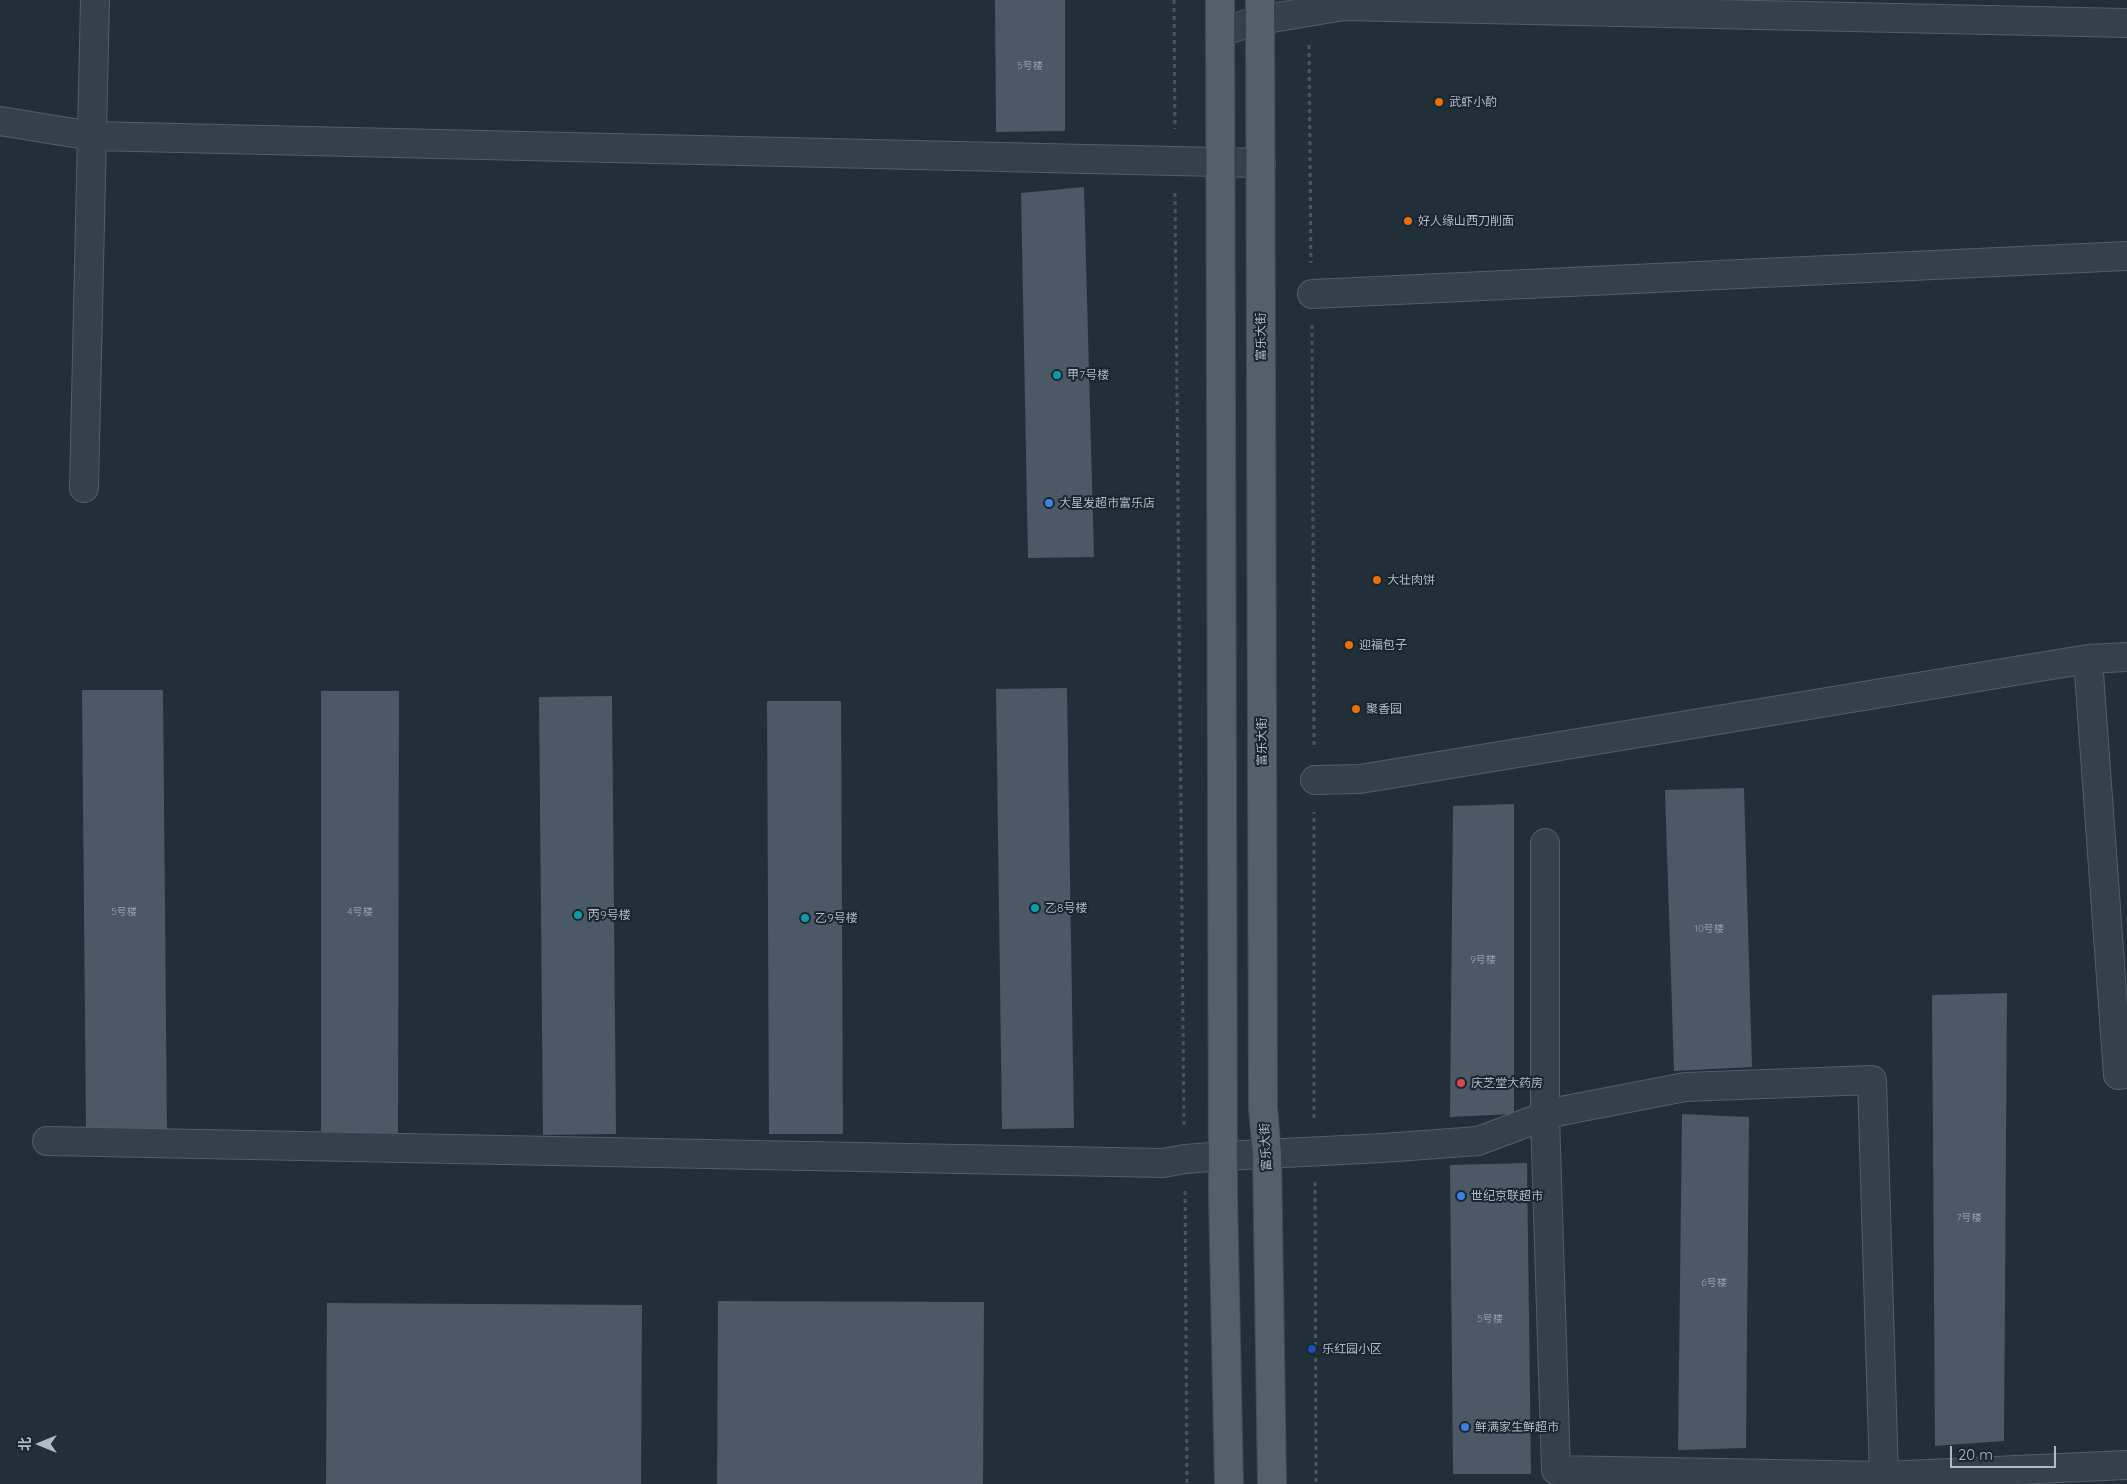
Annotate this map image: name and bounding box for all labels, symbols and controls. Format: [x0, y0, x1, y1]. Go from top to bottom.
house number: 5号楼 [1017, 60, 1043, 72]
place label: 武虾小酌 [1449, 95, 1497, 109]
marker: 武虾小酌 [1433, 96, 1445, 108]
place label: 好人缘山西刀削面 [1418, 214, 1514, 228]
marker: 好人缘山西刀削面 [1402, 215, 1414, 227]
street label: 富乐大街 [1254, 313, 1268, 361]
place label: 甲7号楼 [1067, 368, 1109, 382]
marker: 甲7号楼 [1051, 369, 1063, 381]
place label: 大星发超市富乐店 [1059, 496, 1155, 510]
marker: 大星发超市富乐店 [1043, 497, 1055, 509]
place label: 大壮肉饼 [1387, 573, 1435, 587]
marker: 大壮肉饼 [1371, 574, 1383, 586]
place label: 迎福包子 [1359, 638, 1407, 652]
marker: 迎福包子 [1343, 639, 1355, 651]
place label: 聚香园 [1366, 702, 1402, 716]
marker: 聚香园 [1350, 703, 1362, 715]
street label: 富乐大街 [1255, 718, 1269, 766]
place label: 乙8号楼 [1045, 901, 1087, 915]
marker: 乙8号楼 [1029, 902, 1041, 914]
house number: 5号楼 [111, 906, 137, 918]
house number: 4号楼 [347, 906, 373, 918]
place label: 丙9号楼 [588, 908, 631, 922]
marker: 丙9号楼 [572, 909, 584, 921]
place label: 乙9号楼 [815, 911, 858, 925]
marker: 乙9号楼 [799, 912, 811, 924]
house number: 10号楼 [1694, 923, 1724, 935]
house number: 9号楼 [1470, 954, 1496, 966]
place label: 庆芝堂大药房 [1471, 1076, 1543, 1090]
marker: 庆芝堂大药房 [1455, 1077, 1467, 1089]
street label: 富乐大街 [1258, 1123, 1274, 1171]
place label: 世纪京联超市 [1471, 1189, 1543, 1203]
marker: 世纪京联超市 [1455, 1190, 1467, 1202]
house number: 7号楼 [1956, 1212, 1982, 1224]
house number: 6号楼 [1701, 1277, 1727, 1289]
house number: 5号楼 [1477, 1313, 1503, 1325]
place label: 乐红园小区 [1322, 1342, 1382, 1356]
marker: 乐红园小区 [1306, 1343, 1318, 1355]
north arrow [15, 1419, 65, 1469]
place label: 鲜满家生鲜超市 [1475, 1420, 1559, 1434]
marker: 鲜满家生鲜超市 [1459, 1421, 1471, 1433]
scale bar [1952, 1436, 2058, 1468]
text: 北 [16, 1437, 34, 1451]
text: 20 m [1958, 1445, 1993, 1464]

